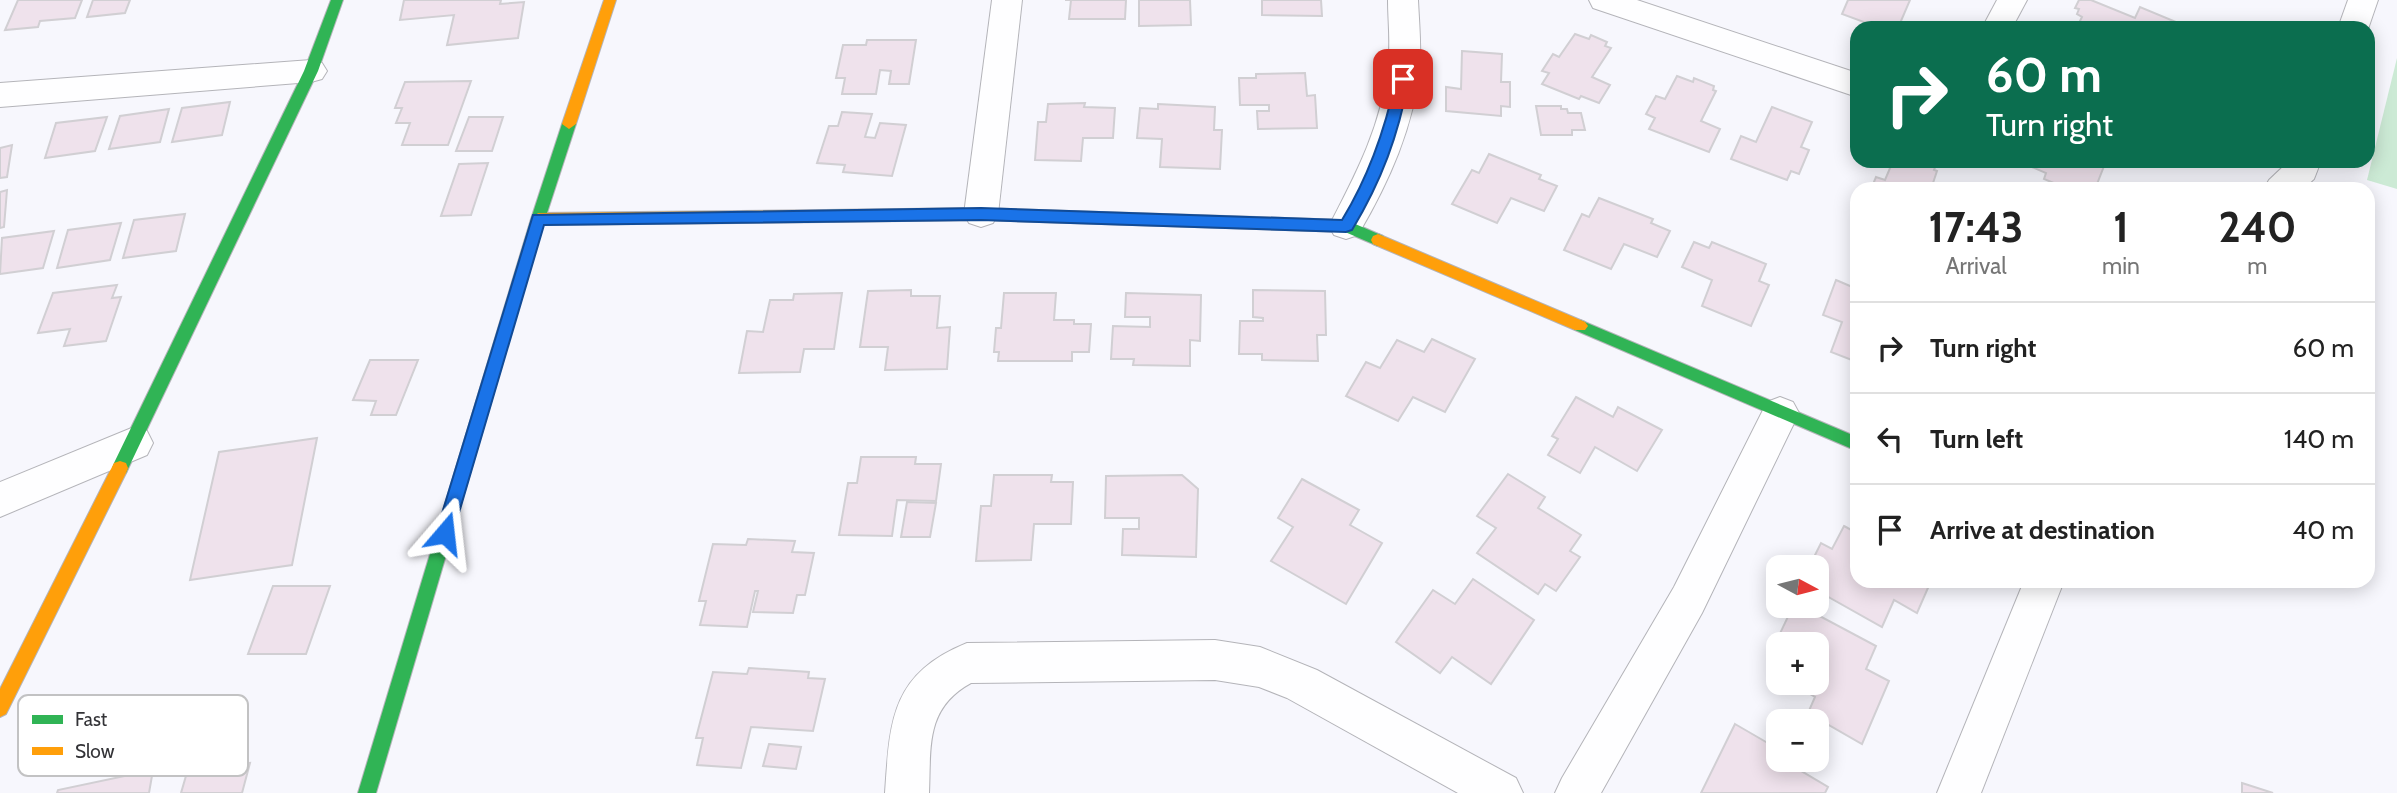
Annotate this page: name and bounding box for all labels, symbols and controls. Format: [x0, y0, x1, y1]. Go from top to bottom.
text: 60 m [1986, 45, 2102, 104]
pin [1373, 49, 1433, 109]
icon: right [1871, 49, 1962, 140]
icon: arrive [1384, 60, 1422, 98]
text: Turn right [1986, 105, 2113, 144]
text: 17:43 [1929, 201, 2024, 253]
text: 1 [2113, 201, 2129, 253]
text: 240 [2218, 201, 2296, 253]
text: Arrival [1945, 252, 2007, 280]
text: min [2102, 252, 2140, 280]
text: m [2247, 252, 2268, 280]
icon: right [1871, 329, 1909, 367]
text: Turn right [1930, 332, 2036, 364]
text: 60 m [2292, 332, 2354, 364]
icon: left [1871, 420, 1909, 458]
text: Turn left [1930, 423, 2023, 455]
text: 140 m [2284, 423, 2354, 455]
position arrow [408, 496, 482, 570]
icon: arrive [1871, 511, 1909, 549]
text: Arrive at destination [1930, 514, 2155, 546]
text: 40 m [2292, 514, 2354, 546]
north arrow [1766, 555, 1829, 618]
map controls [1766, 555, 1829, 772]
button: + [1766, 632, 1829, 695]
legend [18, 695, 248, 776]
text: Fast [75, 708, 108, 731]
button: − [1766, 709, 1829, 772]
text: Slow [75, 740, 115, 763]

